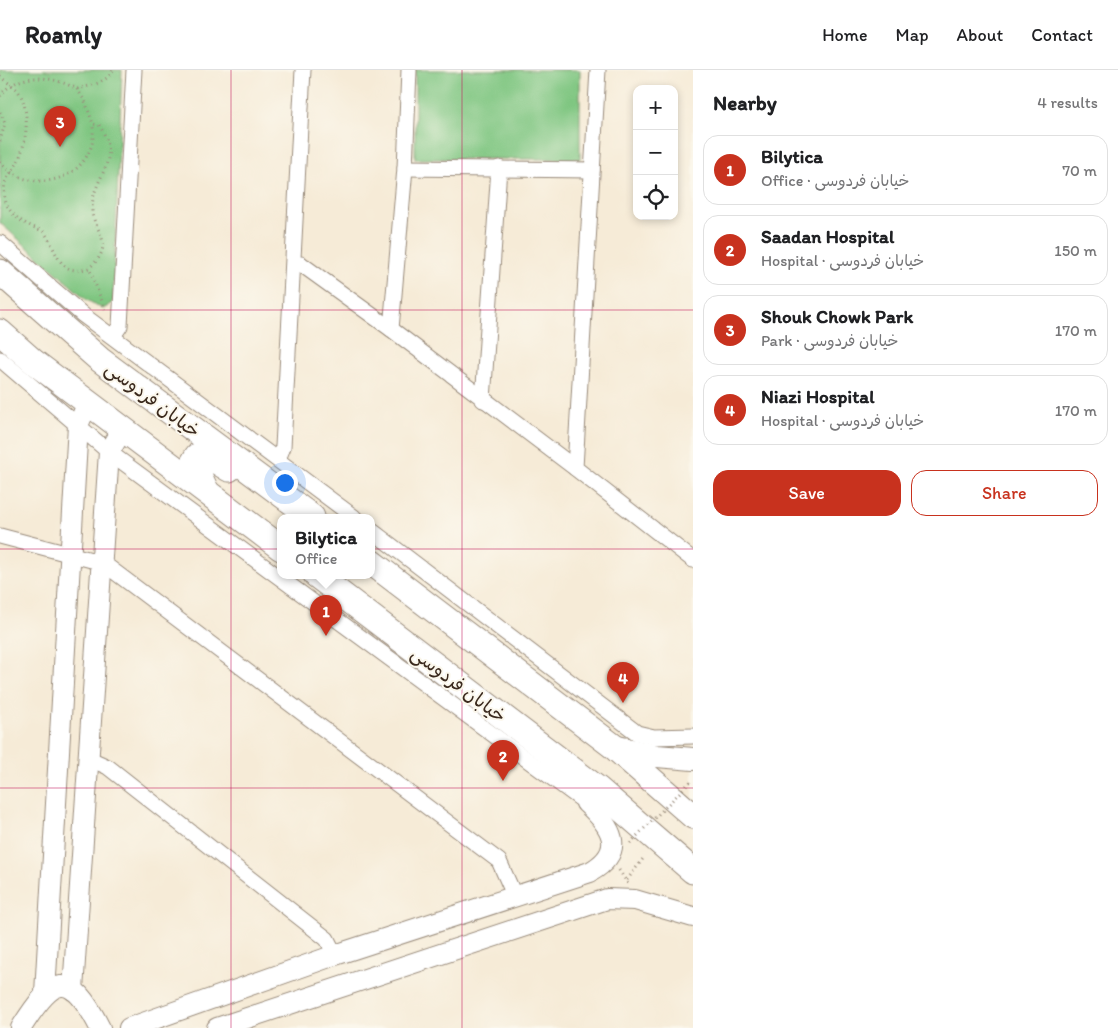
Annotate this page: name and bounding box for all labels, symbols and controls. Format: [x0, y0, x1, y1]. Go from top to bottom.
text: Roamly [25, 20, 102, 49]
text: Home [822, 24, 868, 46]
text: Map [896, 24, 929, 46]
text: About [957, 24, 1003, 46]
text: Contact [1031, 24, 1093, 46]
map controls [633, 85, 678, 220]
button: + [633, 85, 678, 130]
text: Nearby [713, 90, 777, 115]
text: 4 results [1037, 93, 1098, 112]
pin: 3 [44, 106, 76, 147]
button: − [633, 130, 678, 175]
text: Bilytica [761, 145, 823, 168]
text: 1 [726, 161, 734, 180]
text: 70 m [1062, 161, 1097, 180]
text: Office · خیابان فردوسی [761, 171, 910, 190]
button: locate [633, 175, 678, 220]
text: Saadan Hospital [761, 225, 894, 248]
text: 2 [726, 241, 734, 260]
text: 150 m [1054, 241, 1097, 260]
text: Hospital · خیابان فردوسی [761, 251, 924, 270]
text: Shouk Chowk Park [761, 305, 913, 328]
text: 3 [726, 321, 734, 340]
text: 170 m [1055, 321, 1097, 340]
text: Park · خیابان فردوسی [761, 331, 899, 350]
street label: خیابان فردوسی [100, 356, 205, 443]
text: Niazi Hospital [761, 385, 875, 408]
text: 4 [725, 401, 735, 420]
text: 170 m [1055, 401, 1097, 420]
text: Hospital · خیابان فردوسی [761, 411, 924, 430]
your location [272, 470, 298, 496]
button: Save [713, 470, 901, 516]
button: Share [911, 470, 1098, 516]
popup [277, 514, 375, 579]
text: Bilytica [295, 526, 357, 549]
text: Office [295, 549, 337, 568]
pin: 1 [310, 595, 342, 636]
street label: خیابان فردوسی [406, 641, 511, 728]
pin: 4 [607, 662, 639, 703]
pin: 2 [487, 740, 519, 781]

